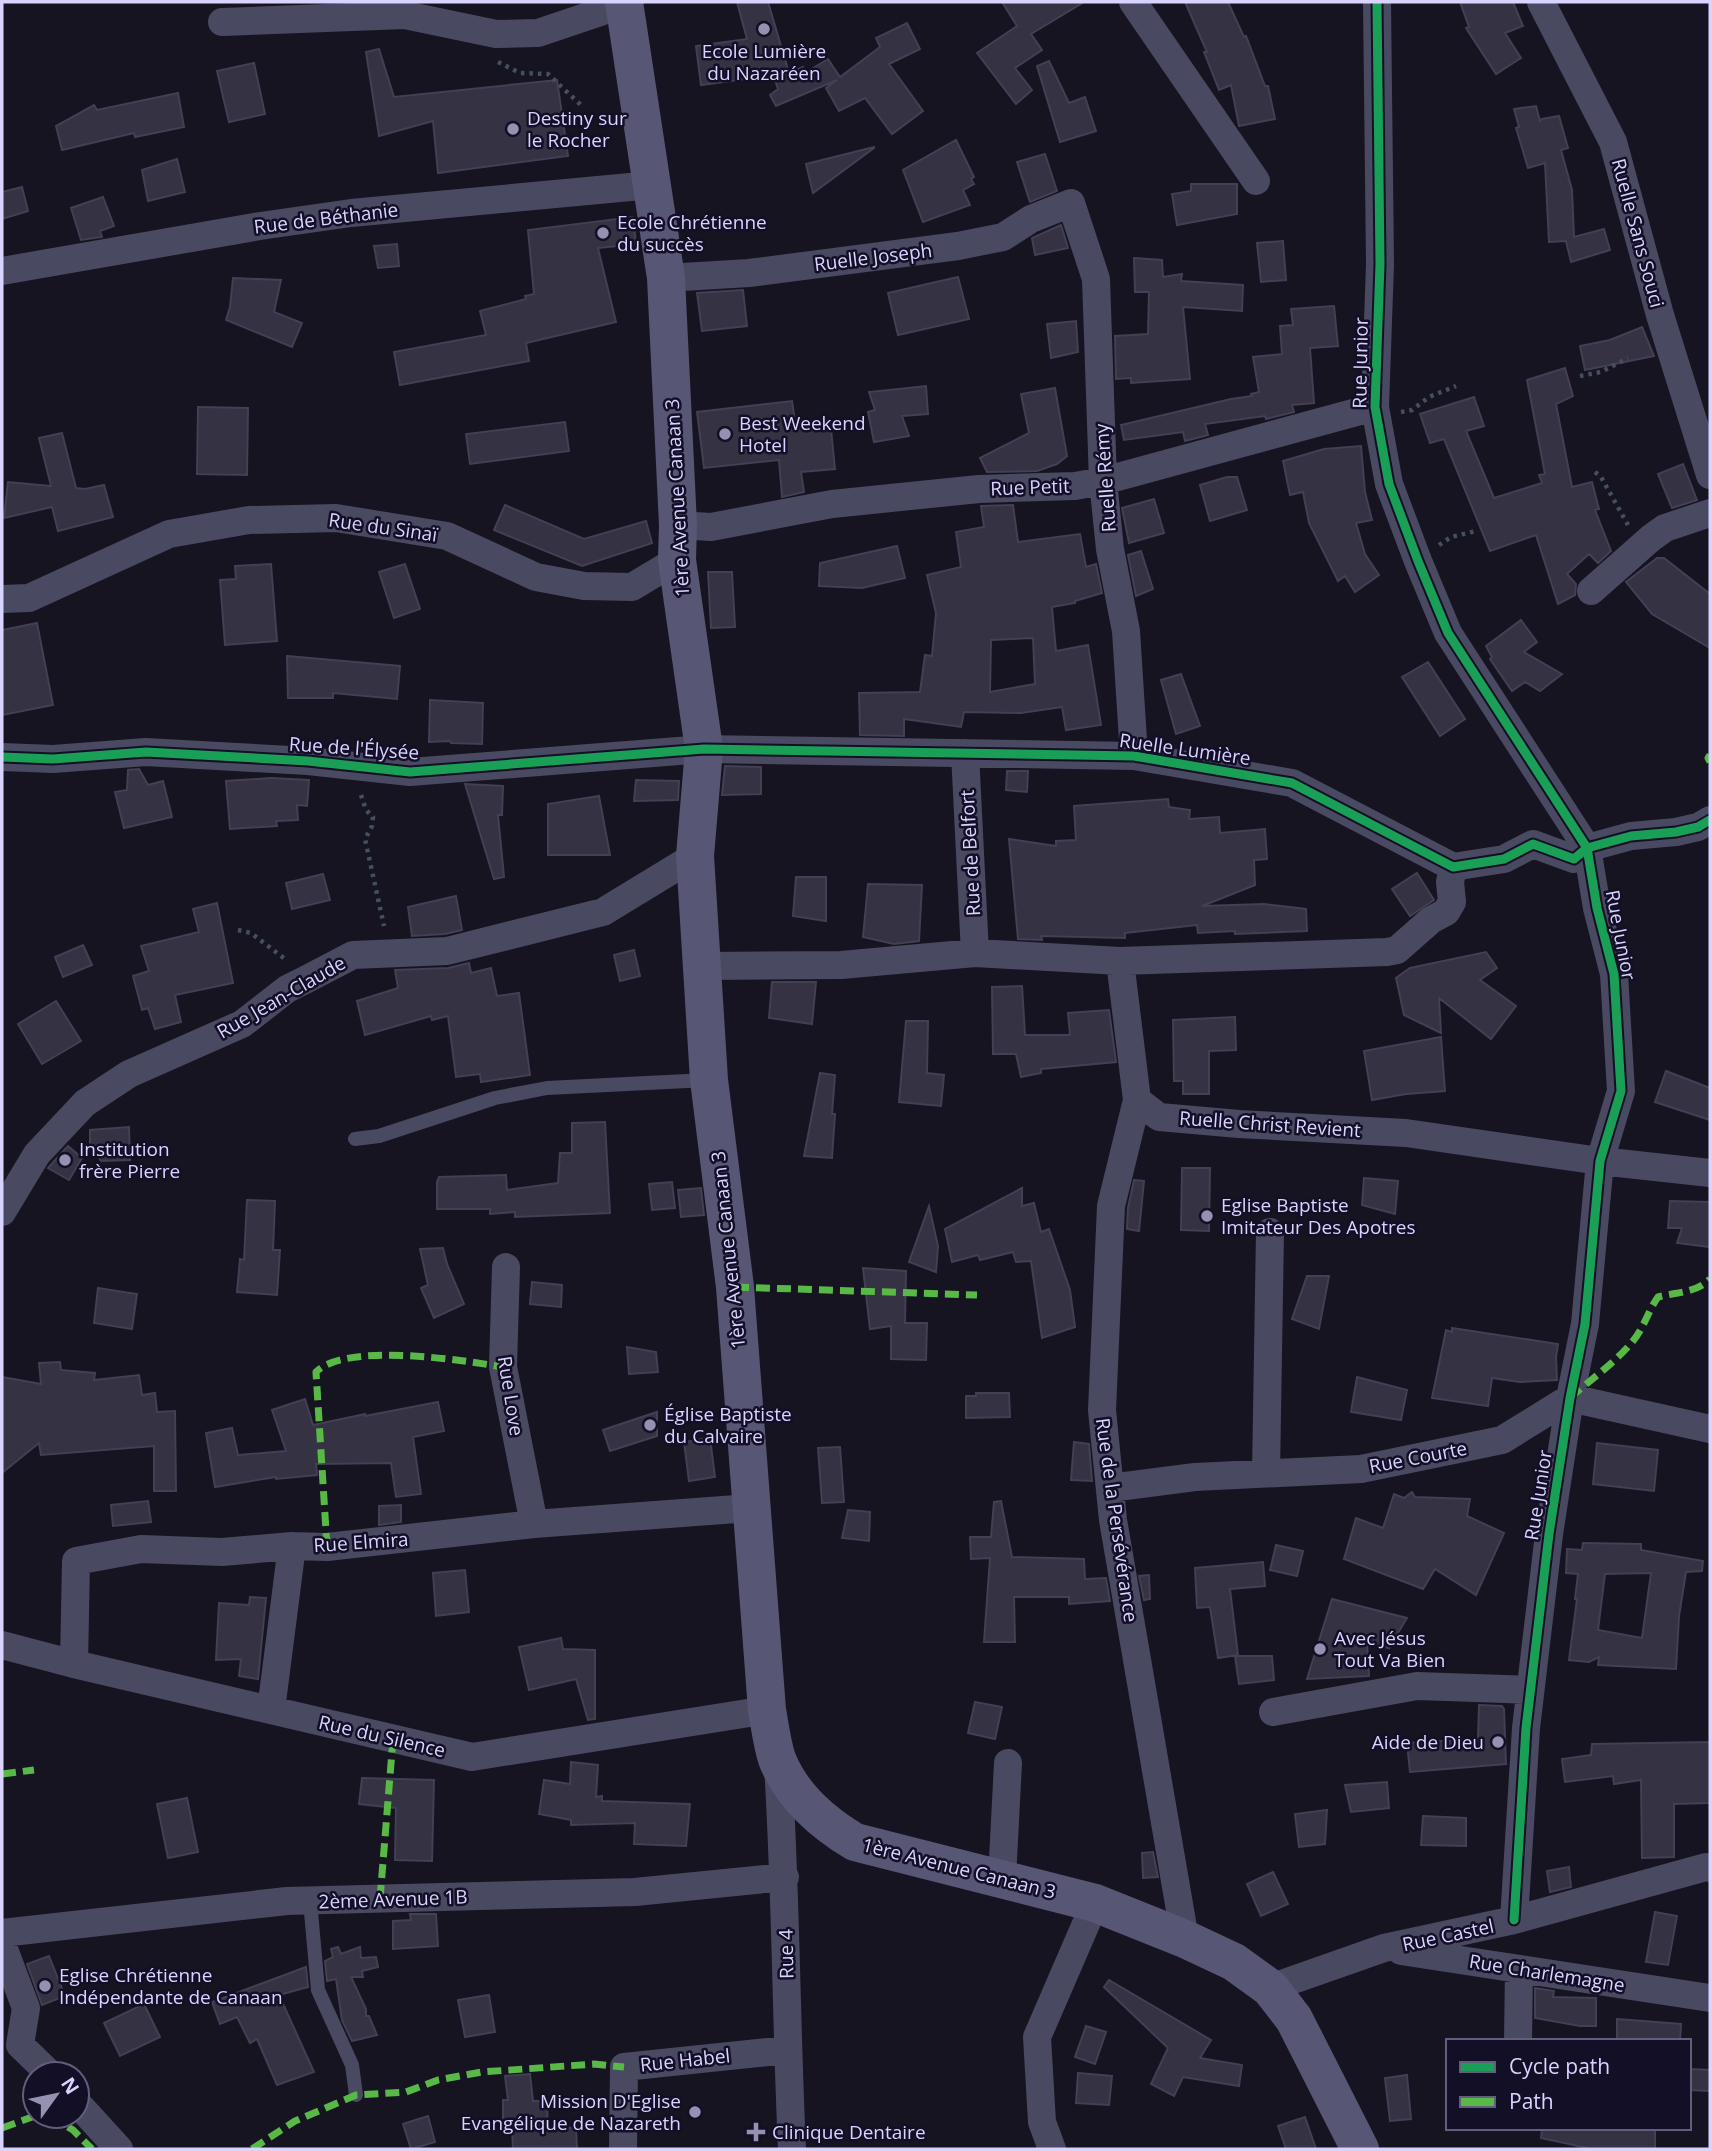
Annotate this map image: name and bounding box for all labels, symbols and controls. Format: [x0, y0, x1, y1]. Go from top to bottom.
marker: Ecole Lumière du Nazaréen [756, 21, 772, 37]
place label: Ecole Lumière du Nazaréen [702, 38, 826, 86]
place label: Destiny sur le Rocher [527, 105, 627, 153]
marker: Destiny sur le Rocher [505, 121, 521, 137]
street label: Ruelle Sans Souci [1606, 156, 1670, 310]
street label: Rue de Béthanie [252, 196, 400, 240]
place label: Ecole Chrétienne du succès [617, 209, 767, 257]
marker: Ecole Chrétienne du succès [595, 225, 611, 241]
street label: Ruelle Joseph [812, 237, 934, 277]
street label: Rue Junior [1346, 317, 1374, 409]
street label: 1ère Avenue Canaan 3 [659, 398, 695, 598]
place label: Best Weekend Hotel [739, 410, 866, 458]
street label: Ruelle Rémy [1088, 422, 1122, 533]
marker: Best Weekend Hotel [717, 426, 733, 442]
street label: Rue Petit [990, 473, 1070, 501]
street label: Rue du Sinaï [327, 507, 440, 548]
street label: Ruelle Lumière [1118, 727, 1252, 771]
street label: Rue de l'Élysée [288, 730, 420, 766]
street label: Rue de Belfort [954, 789, 986, 917]
street label: Rue Junior [1600, 888, 1643, 983]
street label: Rue Jean-Claude [212, 950, 350, 1044]
street label: Ruelle Christ Revient [1178, 1105, 1362, 1143]
place label: Institution frère Pierre [79, 1136, 180, 1184]
street label: 1ère Avenue Canaan 3 [705, 1150, 751, 1350]
marker: Institution frère Pierre [57, 1152, 73, 1168]
place label: Eglise Baptiste Imitateur Des Apotres [1221, 1192, 1416, 1240]
marker: Eglise Baptiste Imitateur Des Apotres [1199, 1208, 1215, 1224]
street label: Rue Love [492, 1354, 530, 1438]
place label: Église Baptiste du Calvaire [664, 1401, 792, 1449]
street label: Rue de la Persévérance [1090, 1416, 1144, 1624]
marker: Église Baptiste du Calvaire [642, 1417, 658, 1433]
street label: Rue Courte [1367, 1435, 1469, 1479]
street label: Rue Junior [1518, 1448, 1558, 1542]
street label: Rue Elmira [313, 1526, 409, 1558]
place label: Avec Jésus Tout Va Bien [1334, 1625, 1445, 1673]
marker: Avec Jésus Tout Va Bien [1312, 1641, 1328, 1657]
street label: Rue du Silence [316, 1709, 448, 1763]
place label: Aide de Dieu [1372, 1729, 1484, 1755]
marker: Aide de Dieu [1490, 1734, 1506, 1750]
street label: 1ère Avenue Canaan 3 [859, 1831, 1059, 1905]
street label: 2ème Avenue 1B [318, 1883, 468, 1915]
street label: Rue Castel [1400, 1913, 1496, 1957]
street label: Rue 4 [773, 1929, 799, 1979]
street label: Rue Charlemagne [1467, 1948, 1627, 1998]
place label: Eglise Chrétienne Indépendante de Canaan [59, 1962, 283, 2010]
marker: Eglise Chrétienne Indépendante de Canaan [37, 1978, 53, 1994]
legend [1446, 2039, 1691, 2130]
street label: Rue Habel [639, 2042, 731, 2078]
text: Cycle path [1509, 2052, 1610, 2080]
north arrow [21, 2060, 91, 2130]
text: N [55, 2072, 85, 2099]
text: Path [1509, 2087, 1554, 2115]
place label: Mission D'Eglise Evangélique de Nazareth [461, 2088, 681, 2136]
marker: Mission D'Eglise Evangélique de Nazareth [687, 2104, 703, 2120]
place label: Clinique Dentaire [772, 2119, 926, 2145]
marker: Clinique Dentaire [746, 2122, 766, 2142]

